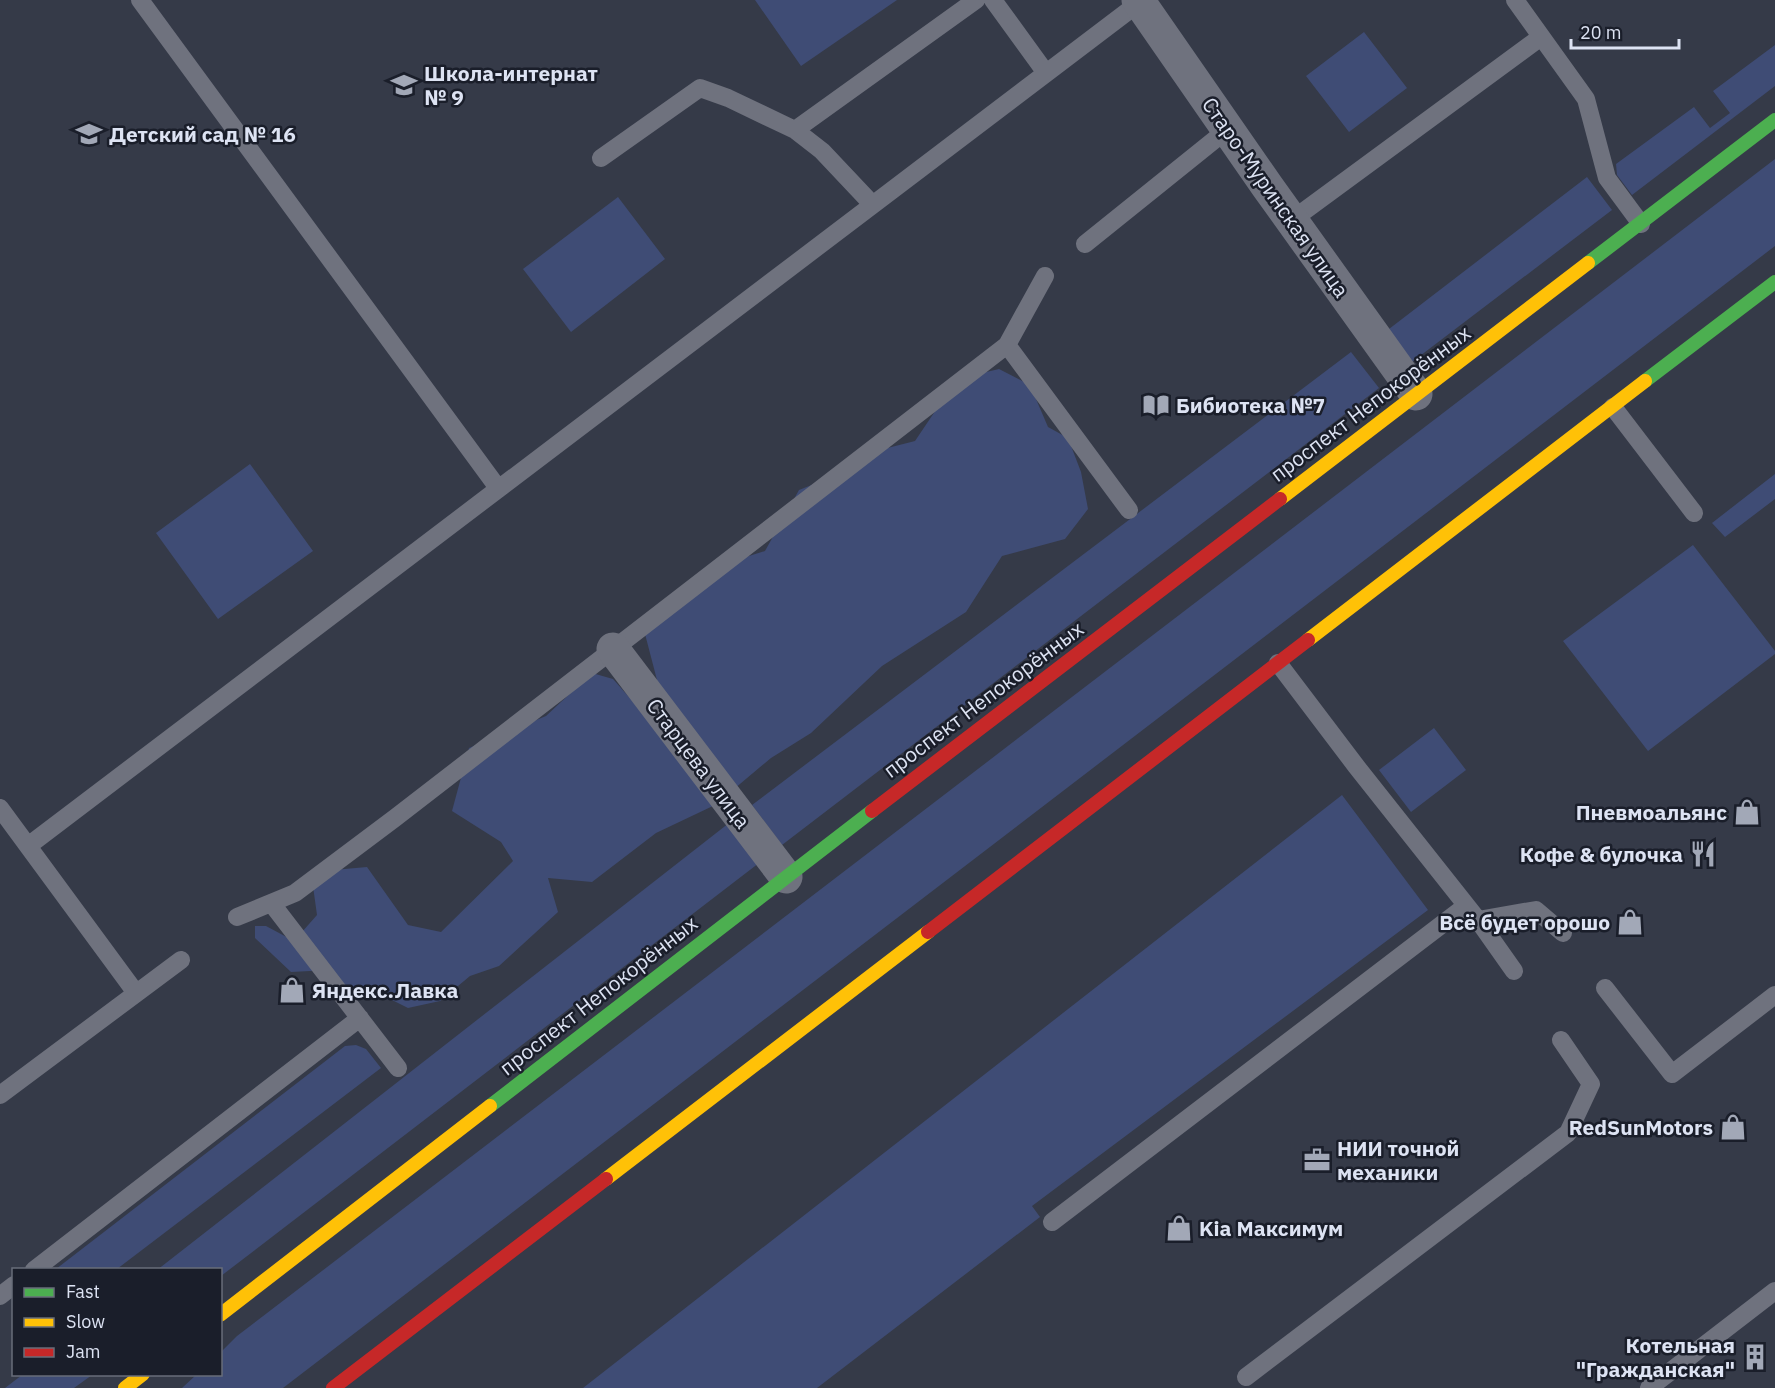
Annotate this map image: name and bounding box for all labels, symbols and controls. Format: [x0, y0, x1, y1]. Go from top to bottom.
scale bar [1571, 12, 1679, 50]
text: 20 m [1580, 21, 1622, 44]
place label: Школа-интернат № 9 [424, 59, 598, 111]
school or university icon: Школа-интернат № 9 [389, 70, 419, 100]
street label: Старо-Муринская улица [1196, 91, 1356, 303]
school or university icon: Детский сад № 16 [74, 119, 104, 149]
place label: Детский сад № 16 [109, 120, 296, 148]
street label: проспект Непокорённых [1264, 318, 1476, 488]
library icon: Бибиотека №7 [1141, 390, 1171, 420]
place label: Бибиотека №7 [1176, 391, 1325, 419]
street label: проспект Непокорённых [877, 614, 1089, 784]
street label: Старцева улица [641, 692, 757, 834]
shop icon: Пневмоальянс [1732, 797, 1762, 827]
place label: Пневмоальянс [1576, 798, 1727, 826]
restaurant icon: Кофе & булочка [1688, 839, 1718, 869]
place label: Кофе & булочка [1520, 840, 1683, 868]
shop icon: Всё будет орошо [1615, 907, 1645, 937]
place label: Всё будет орошо [1439, 908, 1610, 936]
street label: проспект Непокорённых [493, 909, 703, 1081]
shop icon: Яндекс.Лавка [277, 975, 307, 1005]
place label: Яндекс.Лавка [312, 976, 459, 1004]
shop icon: RedSunMotors [1718, 1112, 1748, 1142]
place label: RedSunMotors [1569, 1113, 1713, 1141]
place label: НИИ точной механики [1337, 1134, 1459, 1186]
office icon: НИИ точной механики [1302, 1145, 1332, 1175]
shop icon: Kia Максимум [1164, 1213, 1194, 1243]
place label: Kia Максимум [1199, 1214, 1343, 1242]
legend [12, 1268, 222, 1376]
text: Fast [66, 1280, 100, 1303]
text: Slow [66, 1310, 105, 1333]
place label: Котельная "Гражданская" [1576, 1331, 1735, 1383]
text: Jam [66, 1340, 101, 1363]
building icon: Котельная "Гражданская" [1740, 1342, 1770, 1372]

